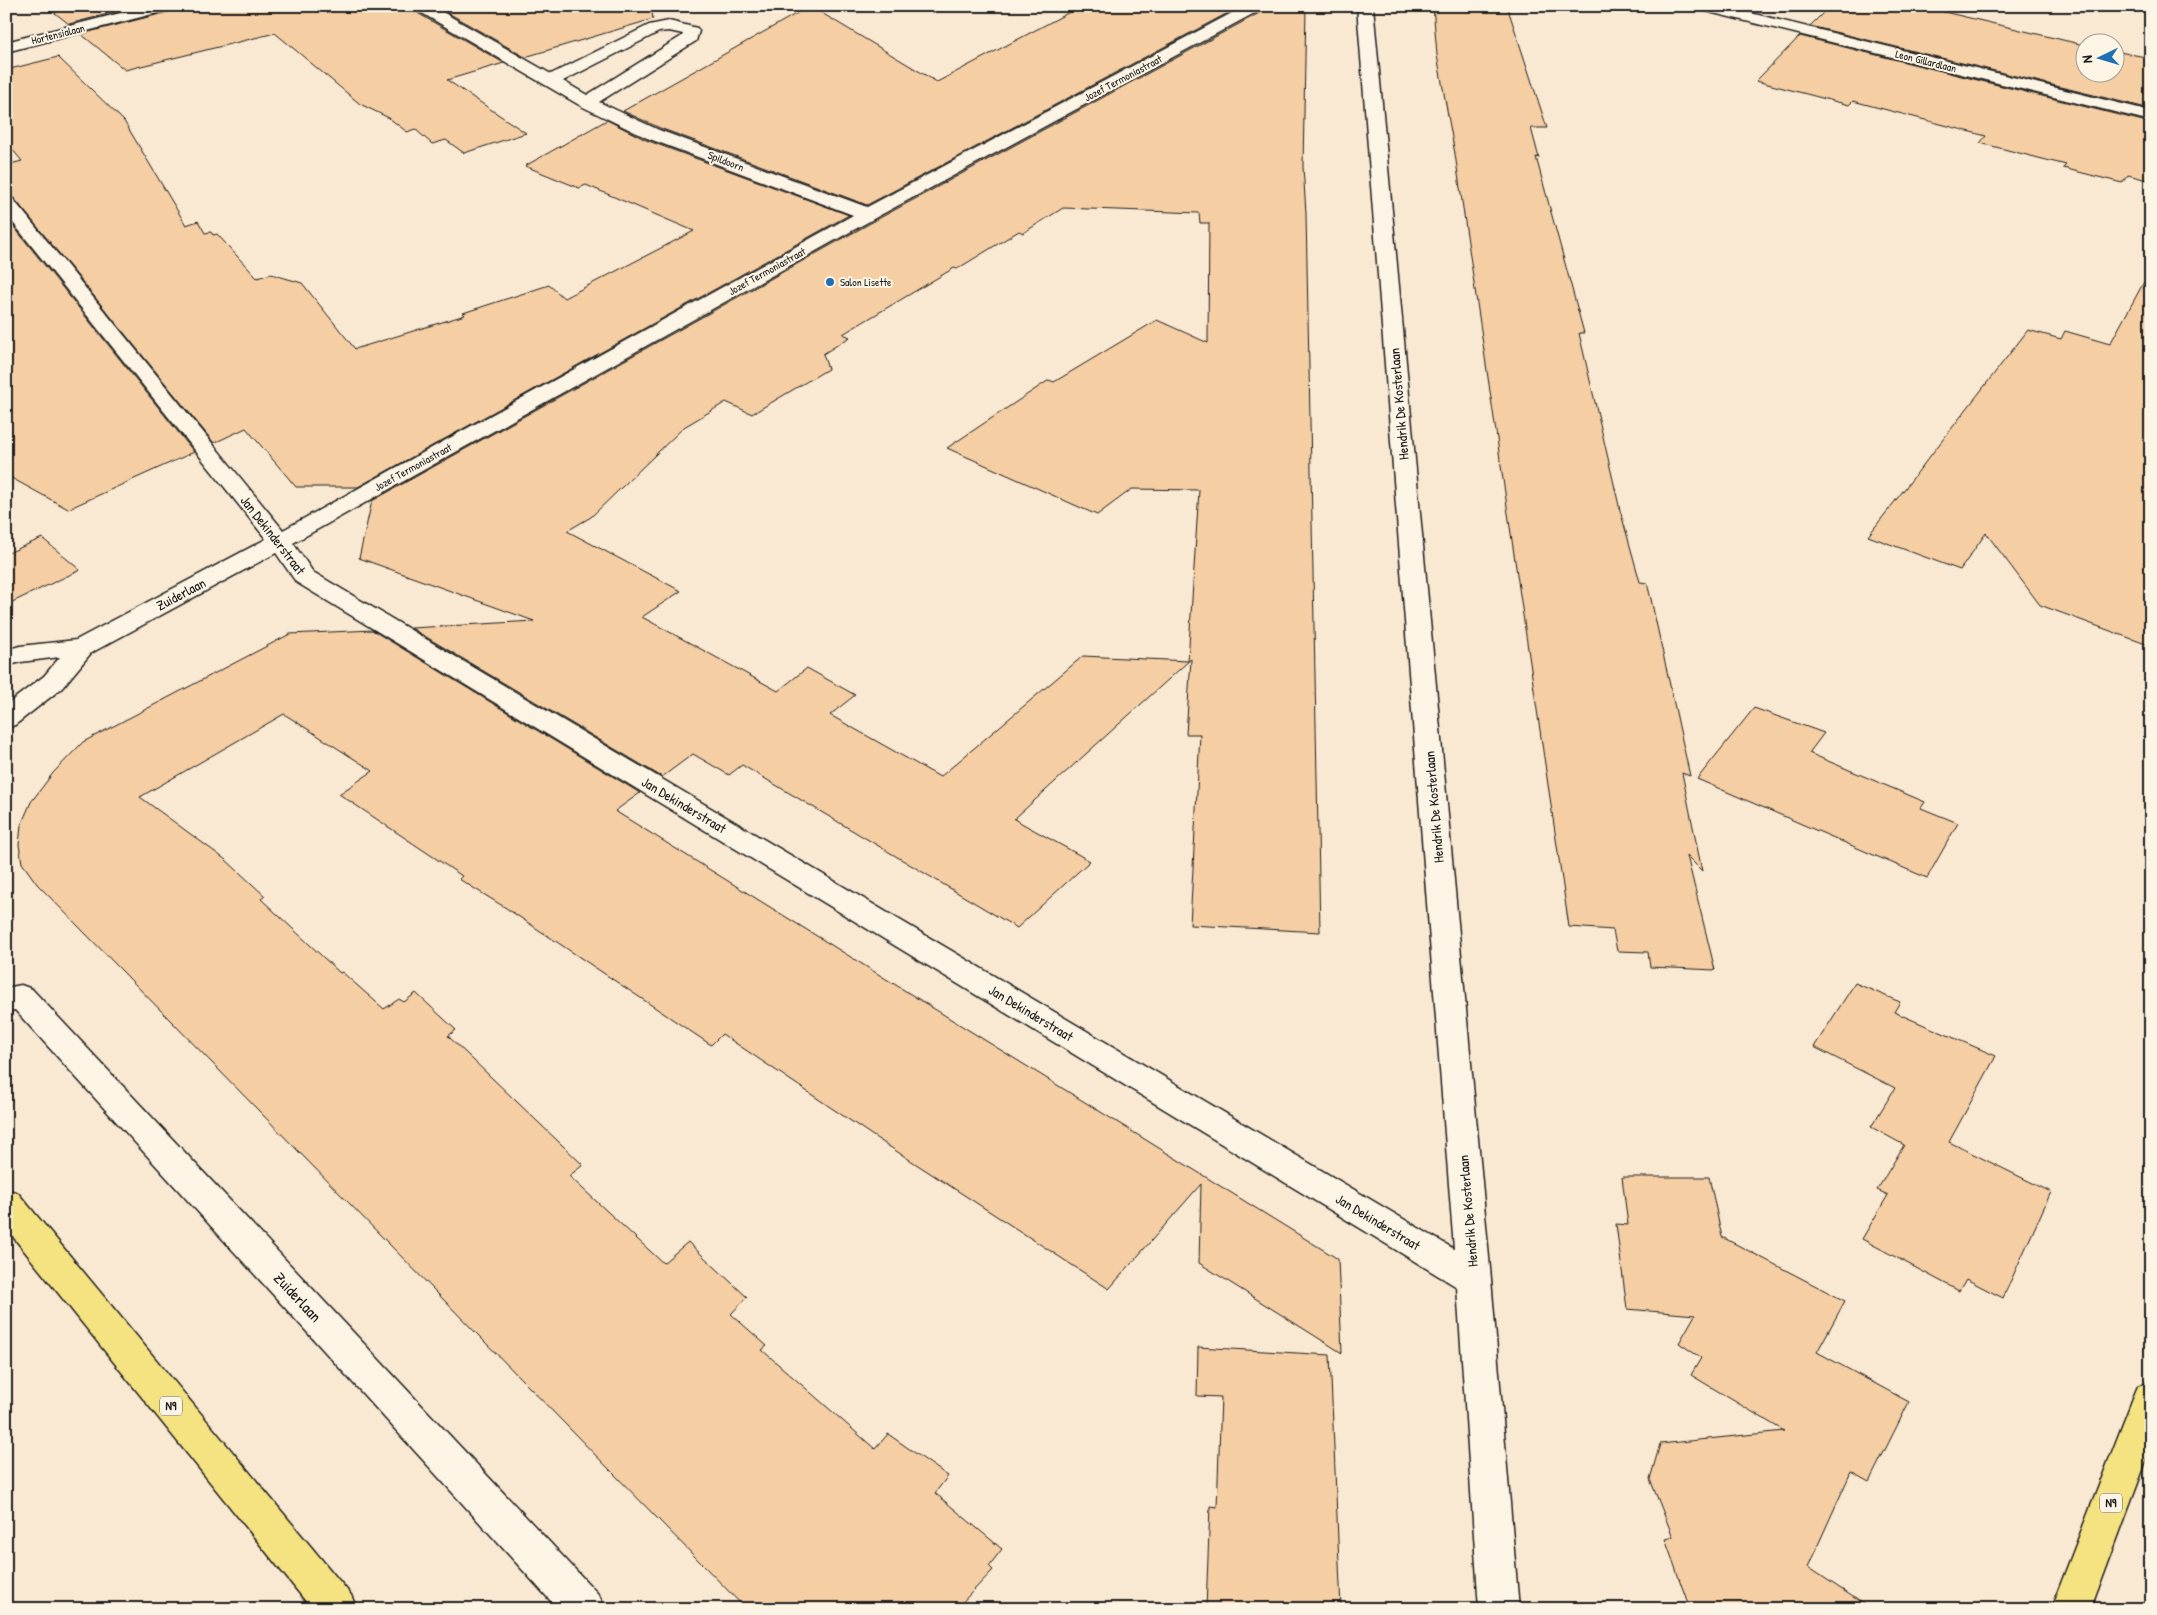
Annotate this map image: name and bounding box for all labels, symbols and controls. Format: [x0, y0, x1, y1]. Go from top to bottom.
street label: Hortensialaan [30, 21, 86, 47]
north arrow [2074, 32, 2124, 82]
street label: Leon Gillardlaan [1894, 47, 1958, 75]
street label: Jozef Termoniastraat [1082, 51, 1165, 104]
text: N [2077, 54, 2096, 64]
street label: Spildoorn [706, 148, 746, 174]
street label: Jozef Termoniastraat [726, 244, 808, 298]
place label: Salon Lisette [840, 275, 892, 289]
marker: Salon Lisette [824, 276, 836, 288]
street label: Hendrik De Kosterlaan [1384, 347, 1413, 461]
street label: Jozef Termoniastraat [372, 440, 454, 494]
street label: Jan Dekinderstraat [237, 491, 310, 578]
street label: Zuiderlaan [153, 573, 209, 614]
street label: Hendrik De Kosterlaan [1419, 750, 1448, 864]
street label: Jan Dekinderstraat [638, 772, 730, 837]
street label: Jan Dekinderstraat [985, 980, 1077, 1045]
street label: Hendrik De Kosterlaan [1453, 1154, 1482, 1268]
street label: Jan Dekinderstraat [1332, 1189, 1424, 1254]
street label: Zuiderlaan [269, 1267, 327, 1327]
road number: N9 [160, 1396, 182, 1415]
road number: N9 [2100, 1494, 2122, 1512]

